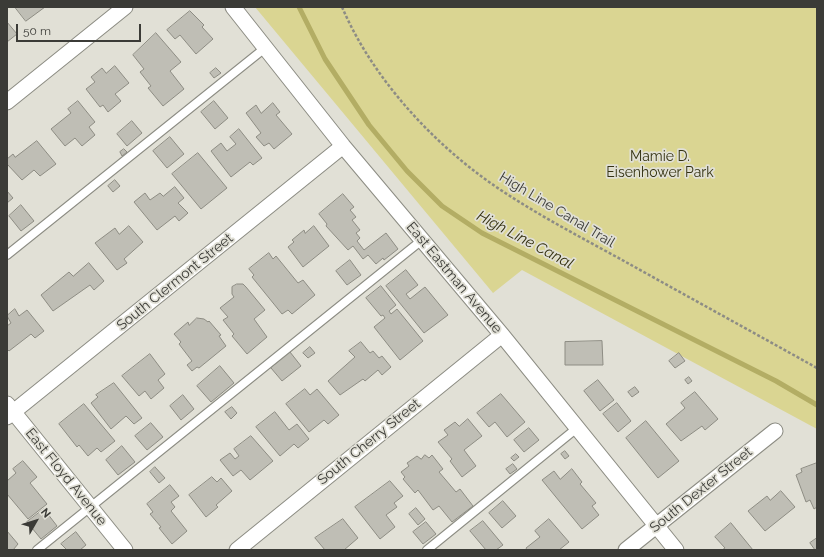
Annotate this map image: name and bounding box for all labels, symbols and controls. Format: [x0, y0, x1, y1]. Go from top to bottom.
scale bar [18, 16, 143, 42]
text: 50 m [23, 24, 51, 38]
park label: Mamie D. Eisenhower Park [606, 149, 714, 182]
street label: High Line Canal Trail [496, 169, 618, 251]
water label: High Line Canal [474, 207, 576, 273]
street label: East Eastman Avenue [403, 219, 505, 337]
street label: South Clermont Street [114, 230, 236, 334]
street label: South Cherry Street [314, 395, 424, 489]
street label: East Floyd Avenue [22, 425, 110, 529]
street label: South Dexter Street [646, 444, 756, 536]
north arrow [16, 501, 56, 541]
text: N [38, 506, 53, 520]

